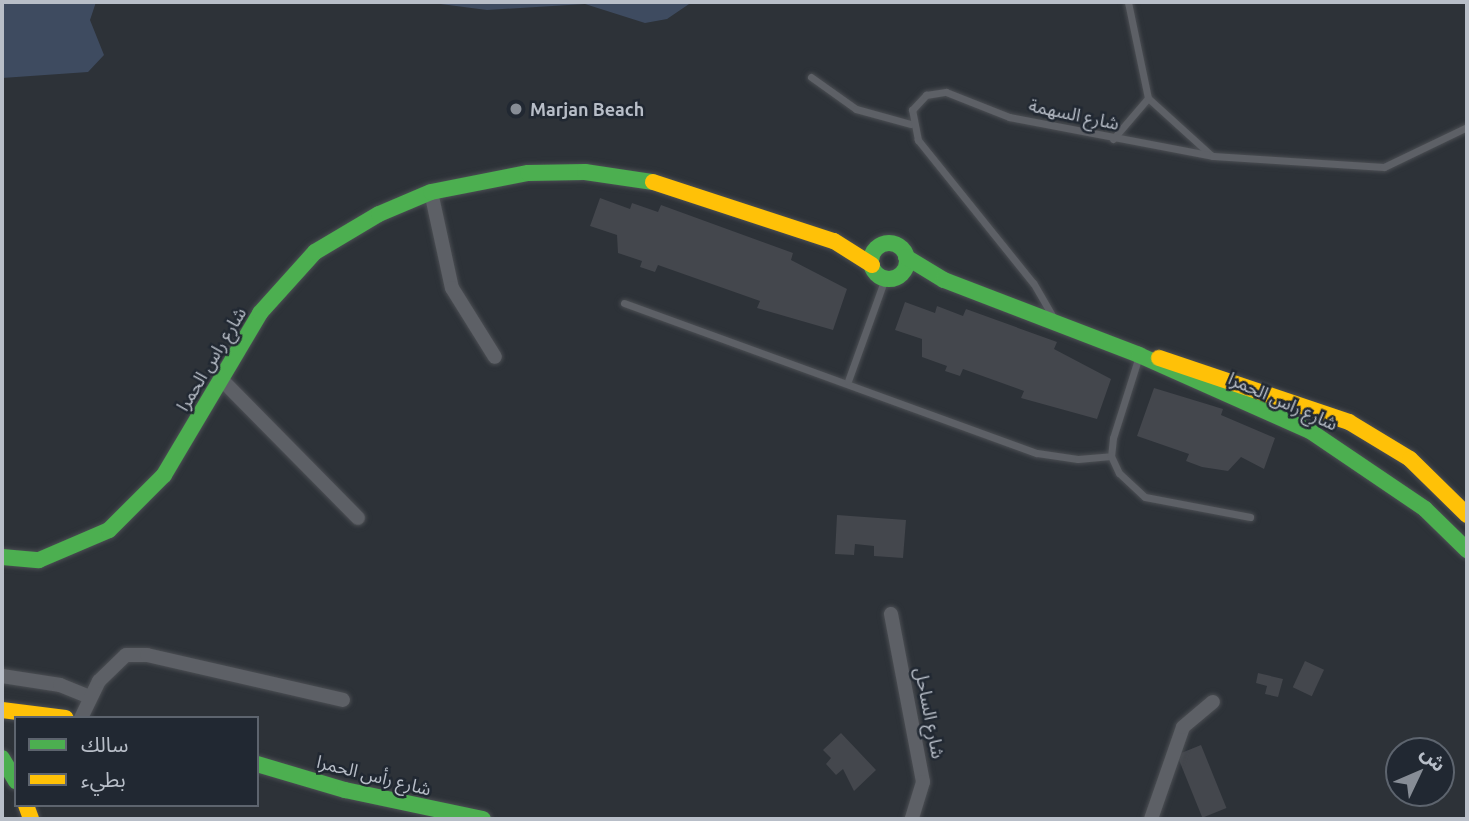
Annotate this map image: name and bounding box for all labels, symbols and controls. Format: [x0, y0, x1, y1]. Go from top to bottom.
street label: شارع السهمة [1027, 94, 1121, 134]
place label: Marjan Beach [530, 98, 644, 120]
marker: Marjan Beach [508, 101, 524, 117]
street label: شارع راس الحمرا [172, 303, 250, 415]
street label: شارع راس الحمرا [1225, 367, 1341, 435]
street label: شارع الساحل [911, 666, 949, 760]
legend [14, 716, 259, 807]
text: سالك [81, 732, 128, 756]
north arrow [1385, 737, 1455, 807]
text: ش [1417, 742, 1451, 776]
street label: شارع رأس الحمرا [314, 750, 434, 800]
text: بطيء [81, 767, 126, 791]

